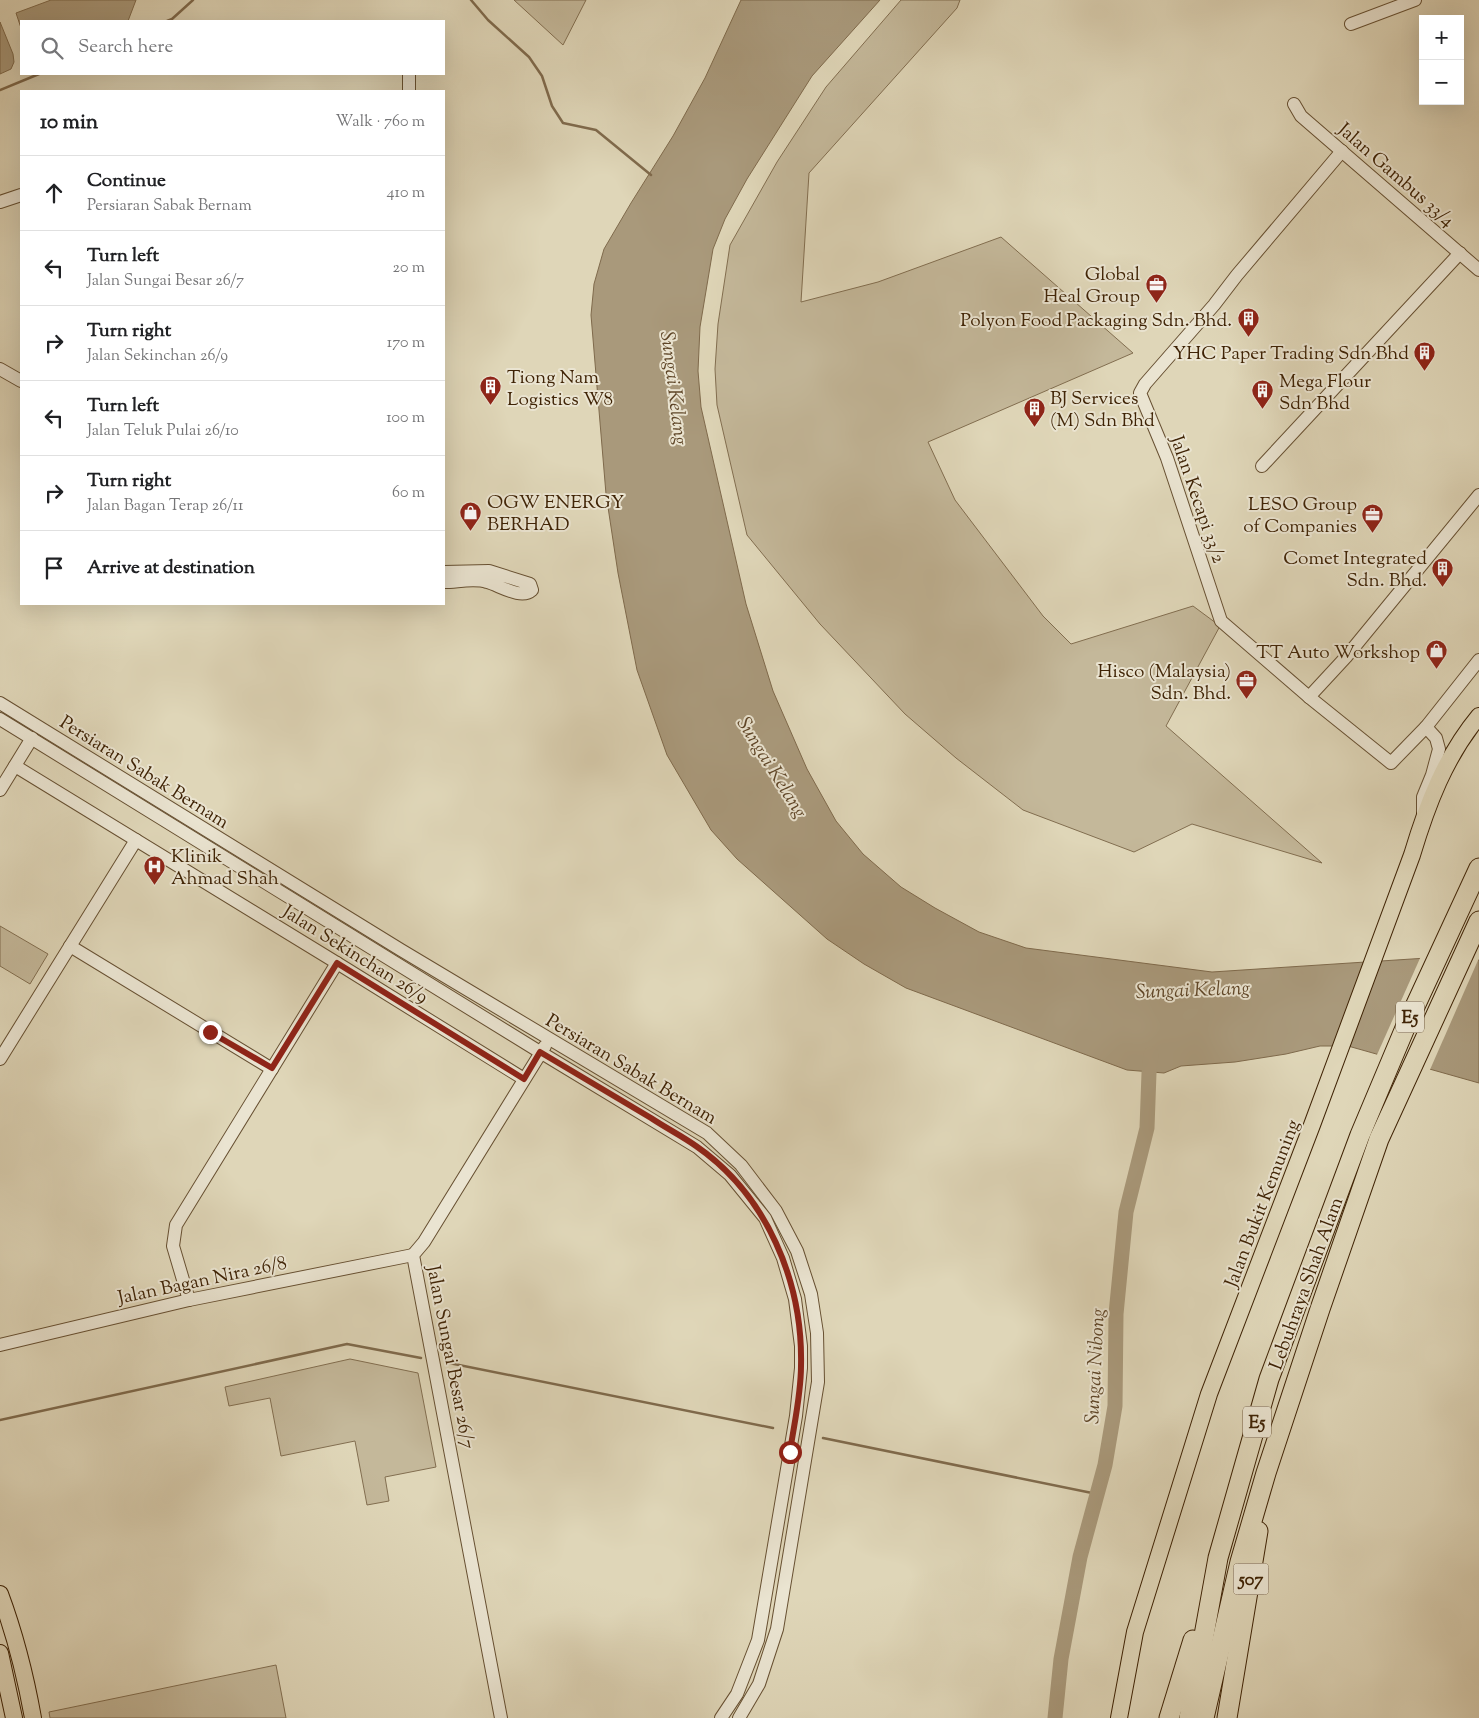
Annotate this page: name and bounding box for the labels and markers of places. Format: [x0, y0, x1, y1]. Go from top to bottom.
place label: Global Heal Group [1043, 262, 1140, 311]
office icon: Global Heal Group [1144, 272, 1168, 303]
building icon: Polyon Food Packaging Sdn. Bhd. [1236, 307, 1260, 338]
place label: Polyon Food Packaging Sdn. Bhd. [960, 308, 1232, 335]
building icon: YHC Paper Trading Sdn Bhd [1413, 340, 1437, 371]
place label: YHC Paper Trading Sdn Bhd [1173, 341, 1409, 368]
place label: Tiong Nam Logistics W8 [507, 365, 613, 414]
place label: Mega Flour Sdn Bhd [1279, 369, 1371, 418]
building icon: Tiong Nam Logistics W8 [479, 375, 503, 406]
building icon: Mega Flour Sdn Bhd [1251, 379, 1275, 410]
place label: BJ Services (M) Sdn Bhd [1050, 386, 1155, 435]
building icon: BJ Services (M) Sdn Bhd [1022, 396, 1046, 427]
place label: OGW ENERGY BERHAD [487, 490, 625, 539]
place label: LESO Group of Companies [1243, 492, 1357, 541]
shop icon: OGW ENERGY BERHAD [459, 500, 483, 531]
office icon: LESO Group of Companies [1361, 502, 1385, 533]
place label: Comet Integrated Sdn. Bhd. [1283, 546, 1427, 595]
building icon: Comet Integrated Sdn. Bhd. [1431, 556, 1455, 587]
shop icon: TT Auto Workshop [1424, 639, 1448, 670]
place label: TT Auto Workshop [1256, 640, 1420, 667]
place label: Hisco (Malaysia) Sdn. Bhd. [1098, 659, 1231, 708]
office icon: Hisco (Malaysia) Sdn. Bhd. [1235, 669, 1259, 700]
place label: Klinik Ahmad Shah [171, 844, 279, 893]
hospital icon: Klinik Ahmad Shah [143, 854, 167, 885]

